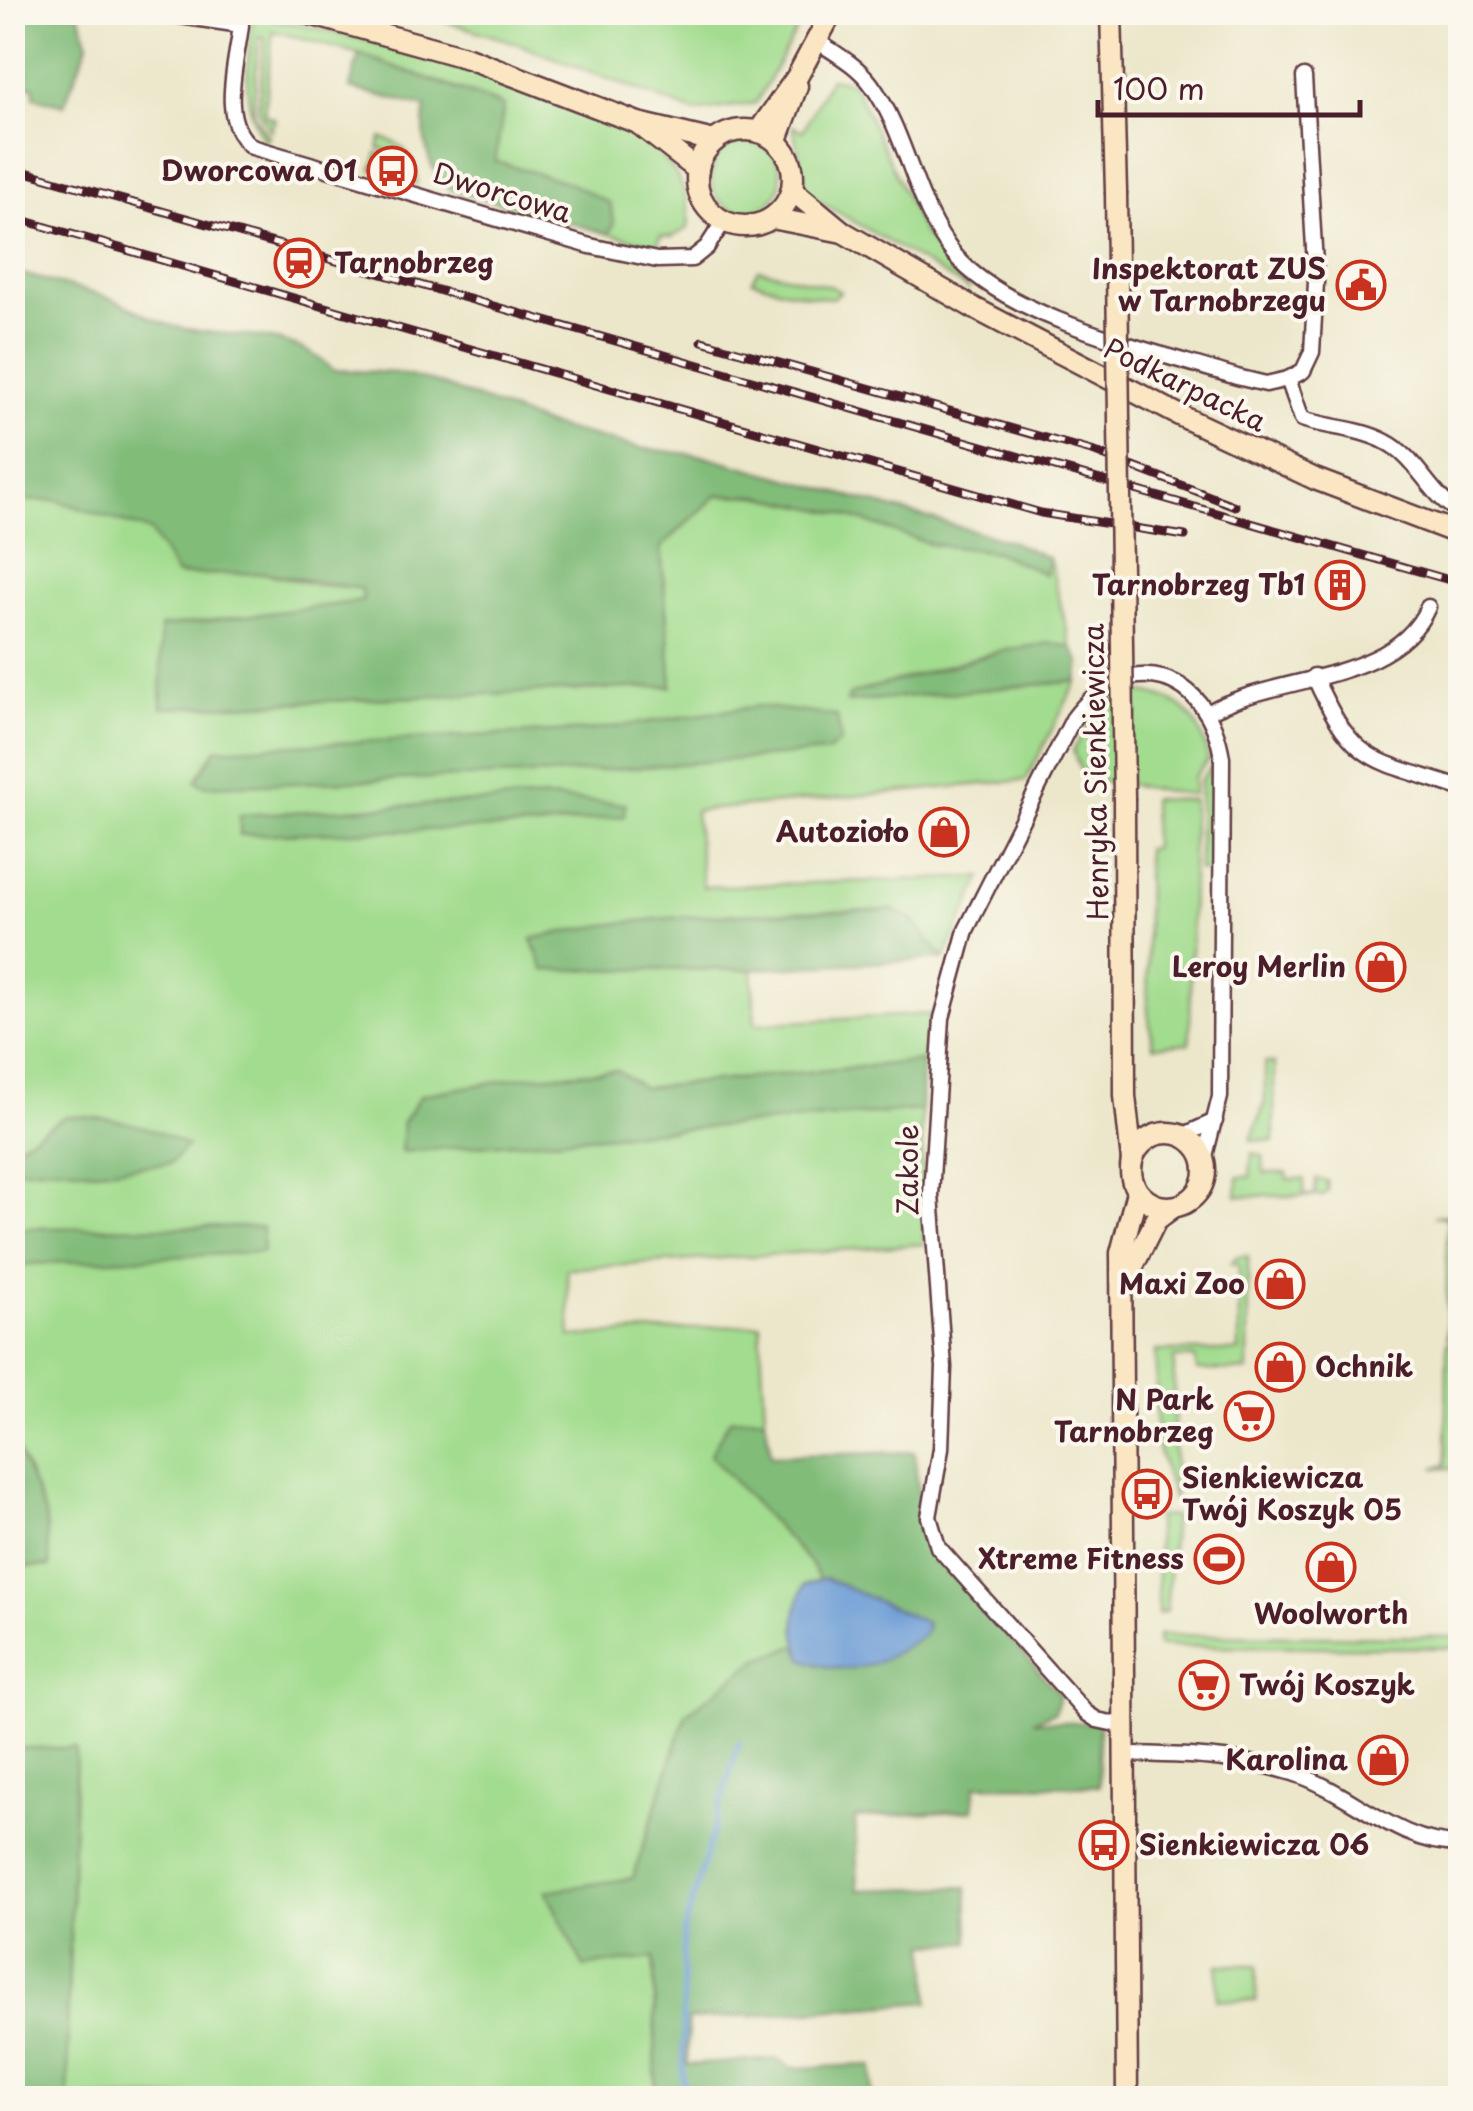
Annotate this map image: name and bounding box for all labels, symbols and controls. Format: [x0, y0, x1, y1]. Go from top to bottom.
scale bar [1098, 55, 1360, 117]
text: 100 m [1113, 65, 1205, 110]
bus stop icon: Dworcowa 01 [366, 145, 418, 197]
place label: Dworcowa 01 [161, 148, 357, 191]
street label: Dworcowa [428, 150, 577, 233]
station icon: Tarnobrzeg [273, 237, 325, 289]
place label: Tarnobrzeg [334, 240, 494, 283]
place label: Inspektorat ZUS w Tarnobrzegu [1092, 246, 1326, 321]
public building icon: Inspektorat ZUS w Tarnobrzegu [1335, 259, 1387, 311]
street label: Podkarpacka [1097, 326, 1275, 442]
building icon: Tarnobrzeg Tb1 [1314, 559, 1366, 611]
place label: Tarnobrzeg Tb1 [1092, 562, 1305, 605]
street label: Henryka Sienkiewicza [1070, 623, 1119, 921]
shop icon: Autozioło [918, 806, 970, 858]
place label: Autozioło [776, 809, 909, 852]
shop icon: Leroy Merlin [1355, 941, 1407, 993]
place label: Leroy Merlin [1172, 944, 1346, 987]
street label: Zakole [885, 1124, 928, 1216]
shop icon: Maxi Zoo [1254, 1258, 1306, 1310]
place label: Maxi Zoo [1119, 1261, 1245, 1304]
shop icon: Ochnik [1254, 1341, 1306, 1393]
place label: Ochnik [1315, 1344, 1413, 1387]
place label: N Park Tarnobrzeg [1054, 1377, 1214, 1452]
supermarket icon: N Park Tarnobrzeg [1223, 1390, 1275, 1442]
place label: Sienkiewicza Twój Koszyk 05 [1182, 1455, 1402, 1530]
bus stop icon: Sienkiewicza Twój Koszyk 05 [1121, 1468, 1173, 1520]
sports icon: Xtreme Fitness [1193, 1533, 1245, 1585]
place label: Xtreme Fitness [979, 1536, 1184, 1579]
shop icon: Woolworth [1305, 1541, 1357, 1593]
place label: Woolworth [1254, 1591, 1408, 1634]
supermarket icon: Twój Koszyk [1178, 1659, 1230, 1711]
place label: Twój Koszyk [1239, 1662, 1415, 1705]
shop icon: Karolina [1357, 1734, 1409, 1786]
place label: Karolina [1225, 1737, 1349, 1780]
bus stop icon: Sienkiewicza 06 [1078, 1819, 1130, 1871]
place label: Sienkiewicza 06 [1139, 1822, 1369, 1865]

